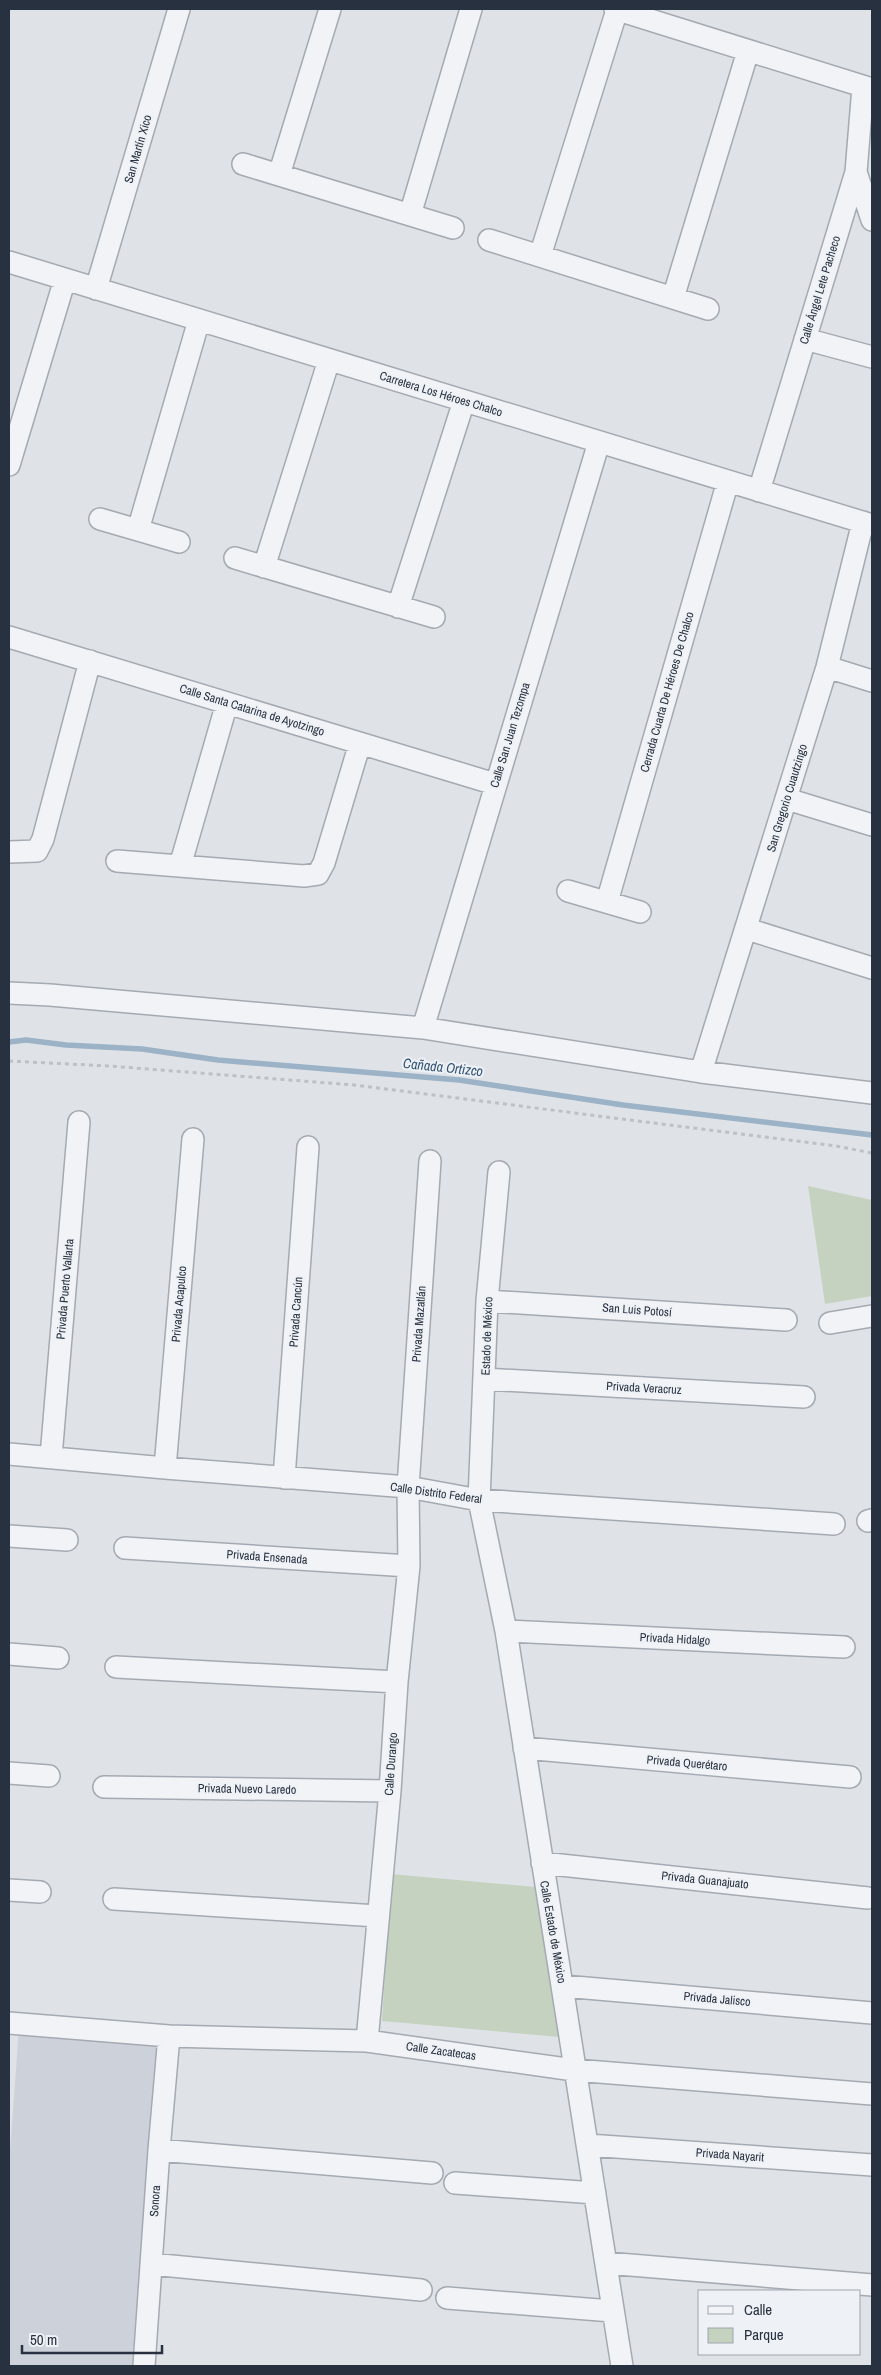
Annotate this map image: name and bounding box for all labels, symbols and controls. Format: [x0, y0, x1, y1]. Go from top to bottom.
street label: San Martín Xico [121, 113, 155, 185]
street label: Calle Ángel Lete Pacheco [796, 234, 844, 346]
street label: Carretera Los Héroes Chalco [377, 368, 505, 420]
street label: Cerrada Cuarta De Héroes De Chalco [636, 610, 698, 774]
street label: Calle Santa Catarina de Ayotzingo [178, 680, 326, 740]
street label: Calle San Juan Tezompa [486, 680, 534, 790]
street label: San Gregorio Cuautzingo [763, 742, 811, 854]
water label: Cañada Ortizco [402, 1054, 484, 1080]
street label: Privada Puerto Vallarta [53, 1237, 77, 1340]
street label: Privada Acapulco [168, 1265, 190, 1343]
street label: Privada Cancún [286, 1276, 306, 1348]
street label: Privada Mazatlán [408, 1285, 430, 1363]
street label: Estado de México [478, 1296, 496, 1376]
street label: San Luis Potosí [602, 1300, 672, 1320]
street label: Privada Veracruz [606, 1378, 682, 1398]
street label: Calle Distrito Federal [389, 1479, 483, 1507]
street label: Privada Ensenada [226, 1546, 308, 1568]
street label: Privada Hidalgo [639, 1629, 711, 1649]
street label: Calle Durango [381, 1732, 401, 1796]
street label: Privada Querétaro [646, 1752, 728, 1774]
street label: Privada Nuevo Laredo [198, 1780, 296, 1798]
street label: Privada Guanajuato [661, 1867, 749, 1893]
street label: Calle Estado de México [536, 1879, 570, 1985]
street label: Privada Jalisco [683, 1988, 751, 2010]
street label: Calle Zacatecas [405, 2038, 477, 2064]
street label: Privada Nayarit [695, 2145, 765, 2165]
street label: Sonora [146, 2184, 164, 2217]
legend [698, 2290, 861, 2355]
text: Calle [744, 2299, 772, 2320]
scale bar [22, 2322, 162, 2354]
text: Parque [744, 2324, 784, 2345]
text: 50 m [30, 2329, 57, 2350]

